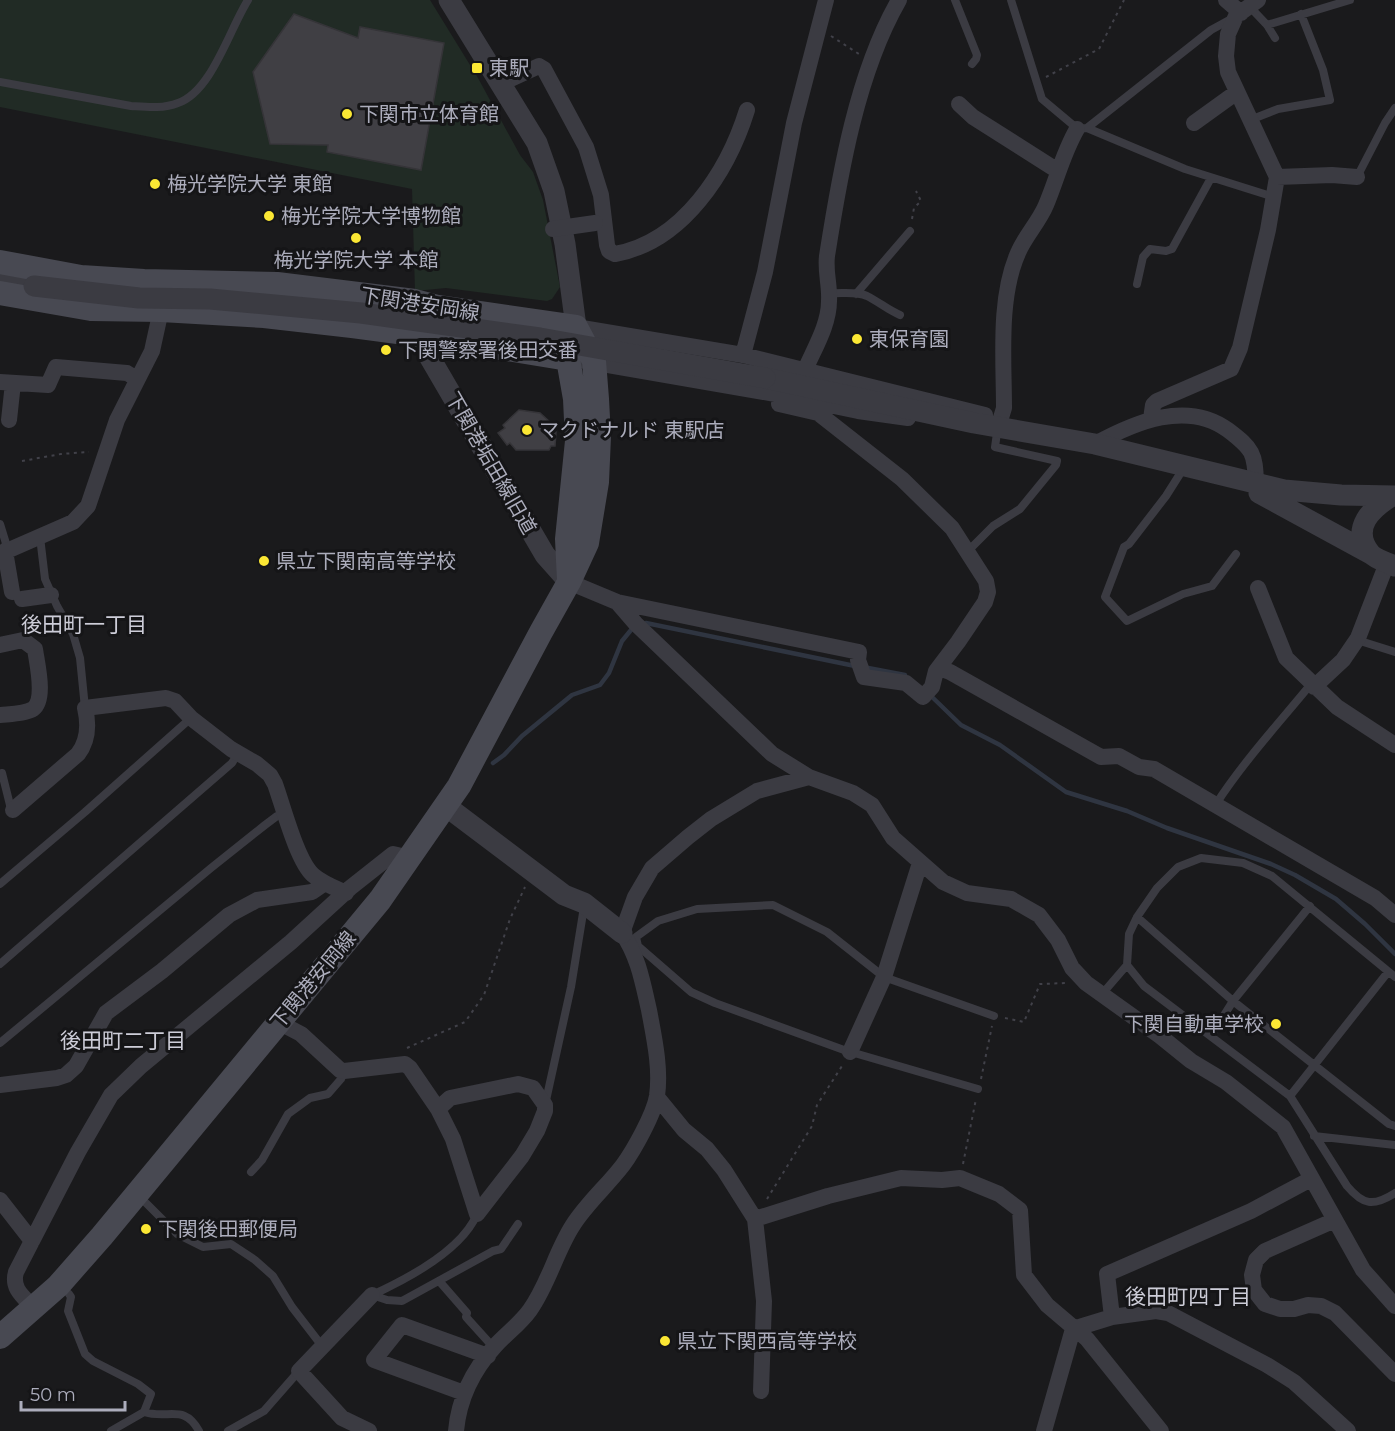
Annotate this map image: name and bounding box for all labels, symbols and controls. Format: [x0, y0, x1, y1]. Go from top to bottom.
place label: 東駅 [489, 56, 529, 80]
marker: 東駅 [470, 61, 484, 75]
place label: 下関市立体育館 [359, 102, 499, 126]
marker: 下関市立体育館 [340, 107, 354, 121]
place label: 梅光学院大学 東館 [167, 172, 332, 196]
marker: 梅光学院大学 東館 [148, 177, 162, 191]
place label: 梅光学院大学博物館 [281, 204, 461, 228]
marker: 梅光学院大学博物館 [262, 209, 276, 223]
marker: 梅光学院大学 本館 [349, 231, 363, 245]
place label: 梅光学院大学 本館 [273, 248, 439, 272]
street label: 下関港安岡線 [359, 283, 481, 325]
place label: 東保育園 [869, 327, 949, 351]
marker: 東保育園 [850, 332, 864, 346]
place label: 下関警察署後田交番 [398, 338, 578, 362]
marker: 下関警察署後田交番 [379, 343, 393, 357]
street label: 下関港垢田線旧道 [441, 388, 541, 538]
place label: マクドナルド 東駅店 [539, 418, 724, 442]
marker: マクドナルド 東駅店 [520, 423, 534, 437]
place label: 県立下関南高等学校 [276, 549, 456, 573]
marker: 県立下関南高等学校 [257, 554, 271, 568]
district label: 後田町一丁目 [21, 612, 147, 637]
street label: 下関港安岡線 [265, 926, 361, 1034]
place label: 下関自動車学校 [1124, 1012, 1264, 1036]
marker: 下関自動車学校 [1269, 1017, 1283, 1031]
district label: 後田町二丁目 [60, 1028, 186, 1053]
place label: 下関後田郵便局 [158, 1217, 298, 1241]
marker: 下関後田郵便局 [139, 1222, 153, 1236]
district label: 後田町四丁目 [1125, 1284, 1251, 1309]
place label: 県立下関西高等学校 [677, 1329, 857, 1353]
marker: 県立下関西高等学校 [658, 1334, 672, 1348]
scale bar [21, 1374, 124, 1412]
text: 50 m [30, 1384, 76, 1406]

